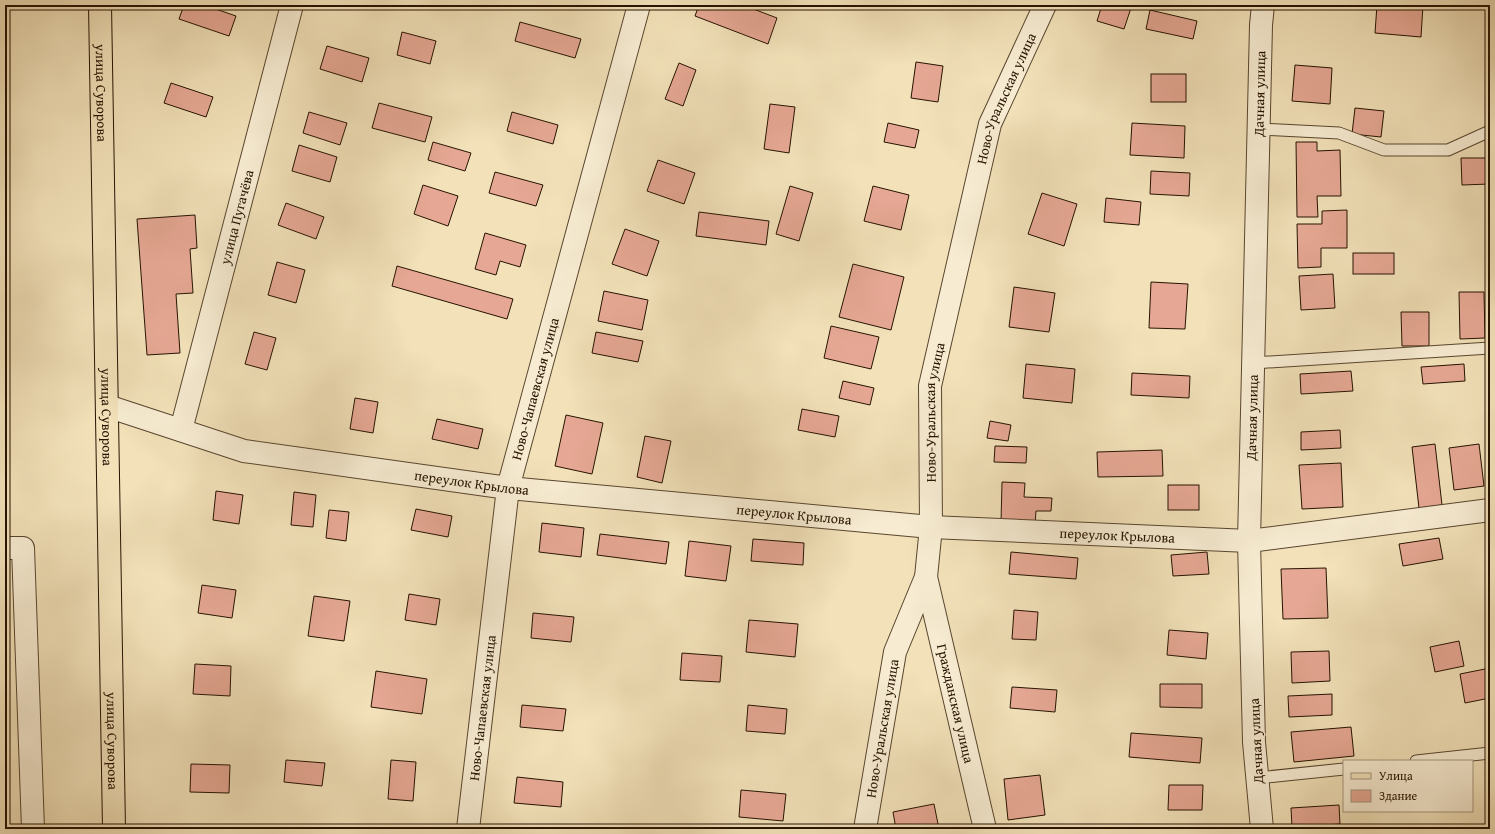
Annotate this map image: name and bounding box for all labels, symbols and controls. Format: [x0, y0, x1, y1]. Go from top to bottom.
street label: Ново-Уральская улица [971, 29, 1041, 166]
street label: улица Суворова [91, 43, 112, 142]
street label: Дачная улица [1248, 50, 1270, 138]
street label: улица Пугачёва [214, 167, 259, 268]
street label: Ново-Чапаевская улица [506, 315, 564, 462]
street label: Ново-Уральская улица [920, 340, 950, 482]
street label: улица Суворова [96, 367, 118, 466]
street label: Дачная улица [1241, 374, 1263, 462]
street label: переулок Крылова [413, 465, 530, 500]
street label: переулок Крылова [736, 499, 853, 530]
street label: переулок Крылова [1059, 523, 1176, 548]
street label: Ново-Чапаевская улица [464, 633, 501, 782]
street label: Гражданская улица [932, 642, 979, 766]
street label: Ново-Уральская улица [860, 657, 904, 799]
street label: улица Суворова [102, 691, 123, 790]
street label: Дачная улица [1244, 697, 1268, 785]
legend [1343, 760, 1473, 812]
text: Улица [1379, 767, 1413, 784]
text: Здание [1379, 787, 1418, 804]

